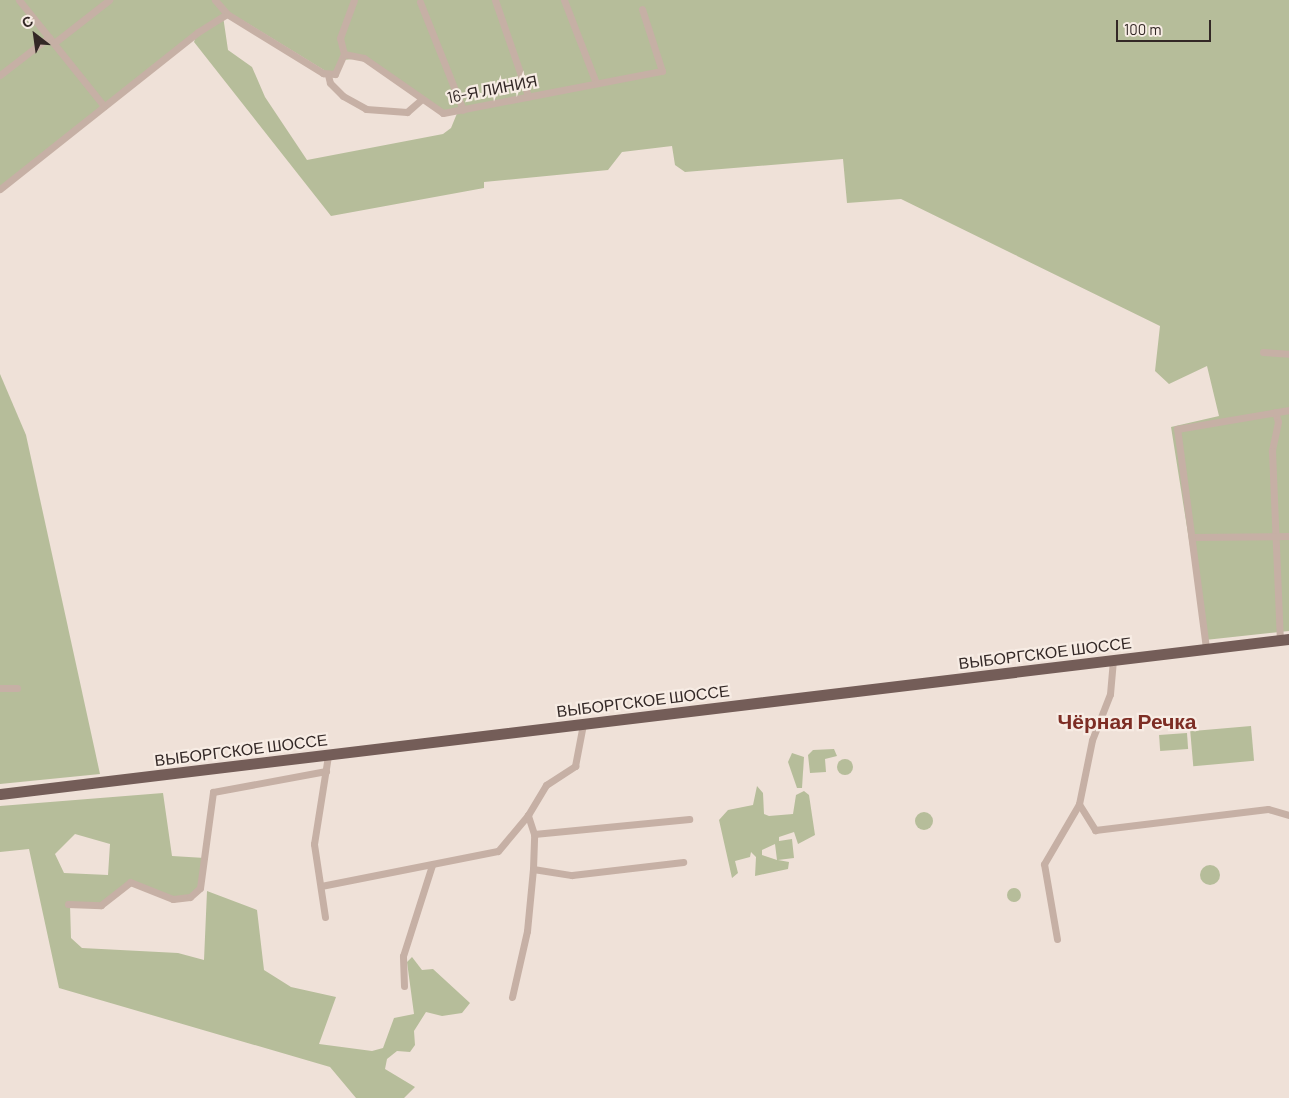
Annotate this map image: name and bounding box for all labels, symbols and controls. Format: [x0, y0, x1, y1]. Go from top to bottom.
north arrow [10, 10, 60, 60]
scale bar [1119, 10, 1214, 42]
text: С [19, 12, 36, 31]
text: 100 m [1124, 20, 1162, 38]
street label: 16-Я ЛИНИЯ [445, 71, 539, 107]
street label: ВЫБОРГСКОЕ ШОССЕ [957, 633, 1133, 673]
street label: ВЫБОРГСКОЕ ШОССЕ [555, 681, 731, 721]
district label: Чёрная Речка [1057, 708, 1197, 734]
street label: ВЫБОРГСКОЕ ШОССЕ [153, 730, 329, 770]

